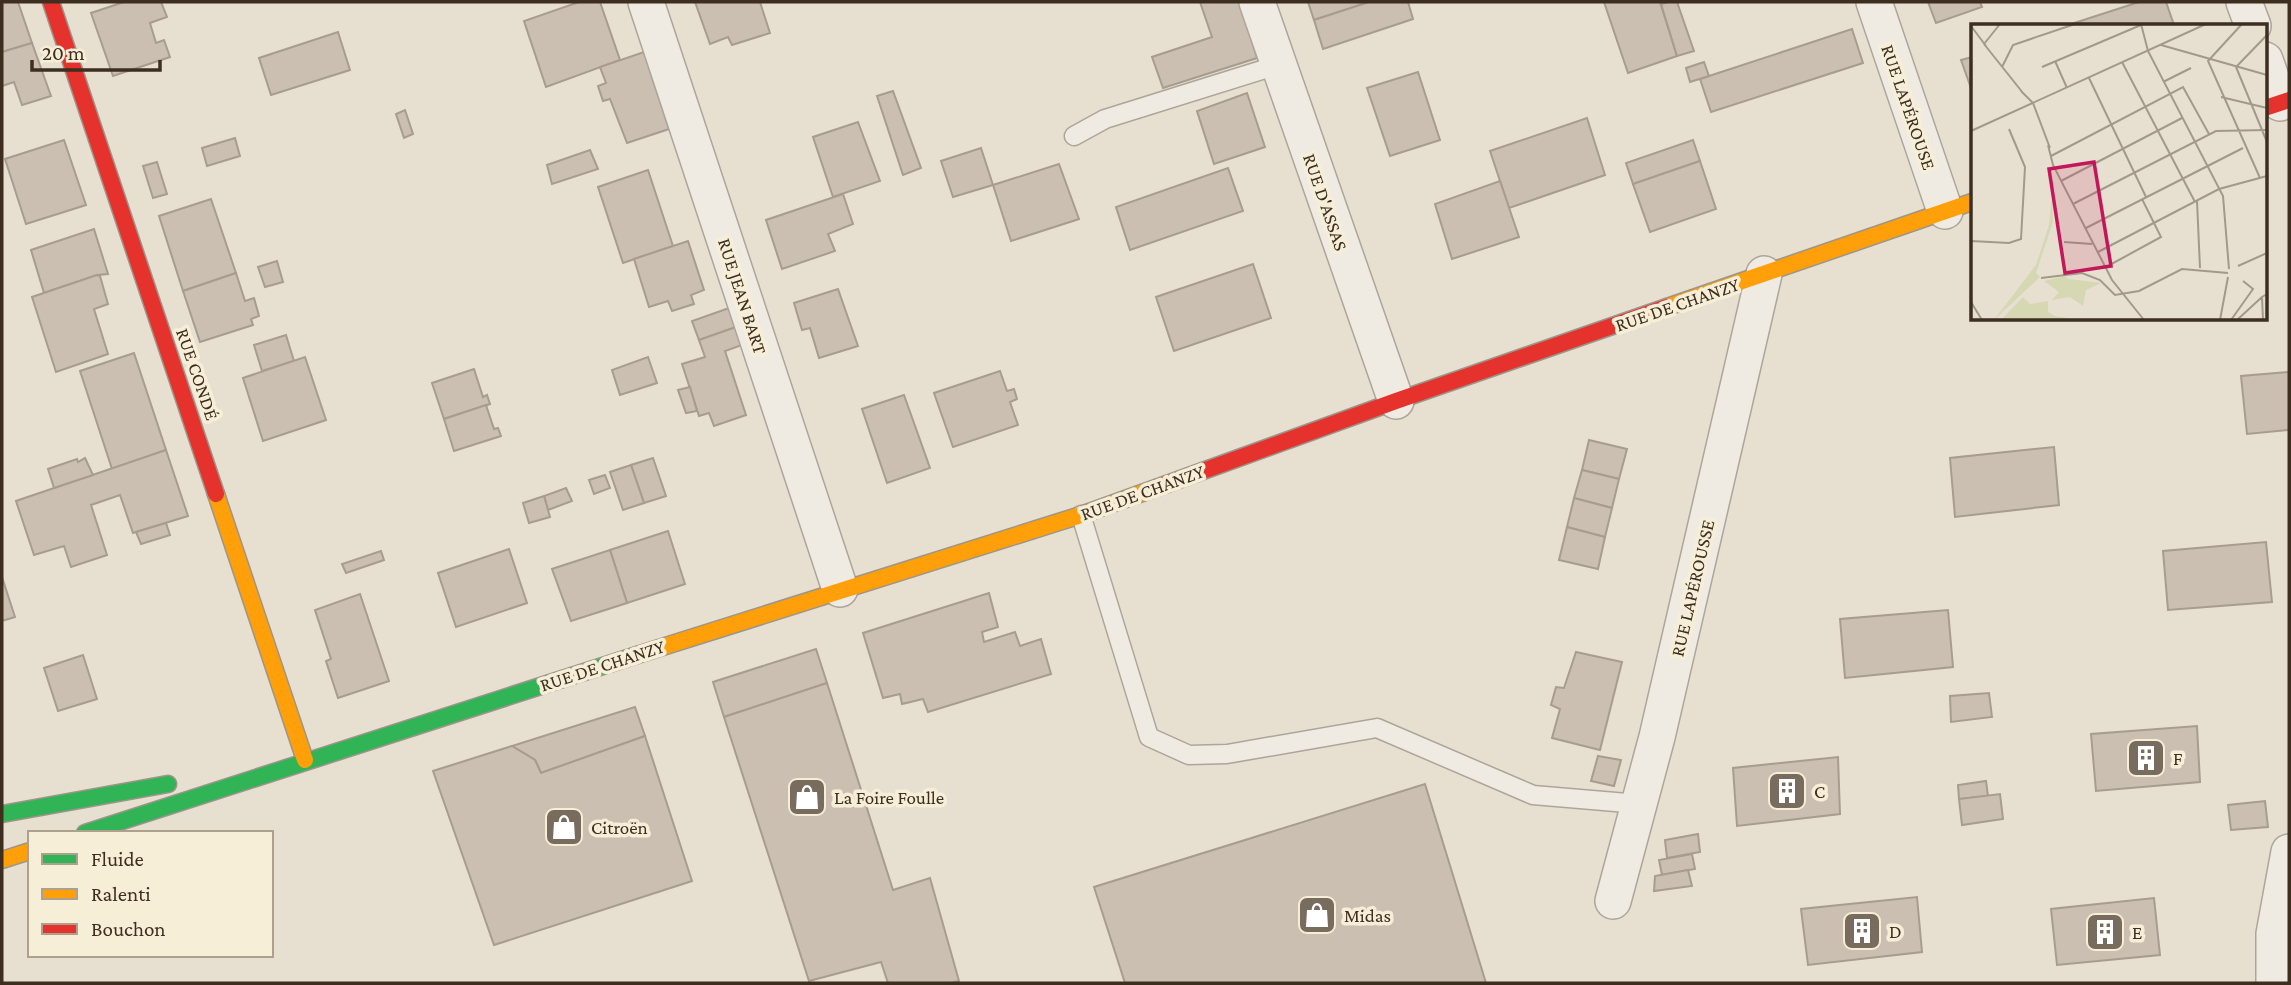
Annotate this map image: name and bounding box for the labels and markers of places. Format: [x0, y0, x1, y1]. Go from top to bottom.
building icon: F [2125, 737, 2167, 779]
place label: F [2173, 748, 2183, 769]
building icon: C [1766, 770, 1808, 812]
shop icon: La Foire Foulle [786, 776, 828, 818]
place label: C [1814, 781, 1825, 802]
place label: La Foire Foulle [834, 787, 944, 808]
shop icon: Citroën [543, 806, 585, 848]
place label: Citroën [591, 817, 648, 838]
shop icon: Midas [1296, 894, 1338, 936]
place label: Midas [1344, 905, 1391, 926]
building icon: D [1841, 910, 1883, 952]
building icon: E [2084, 911, 2126, 953]
place label: D [1889, 921, 1902, 942]
place label: E [2132, 922, 2142, 943]

